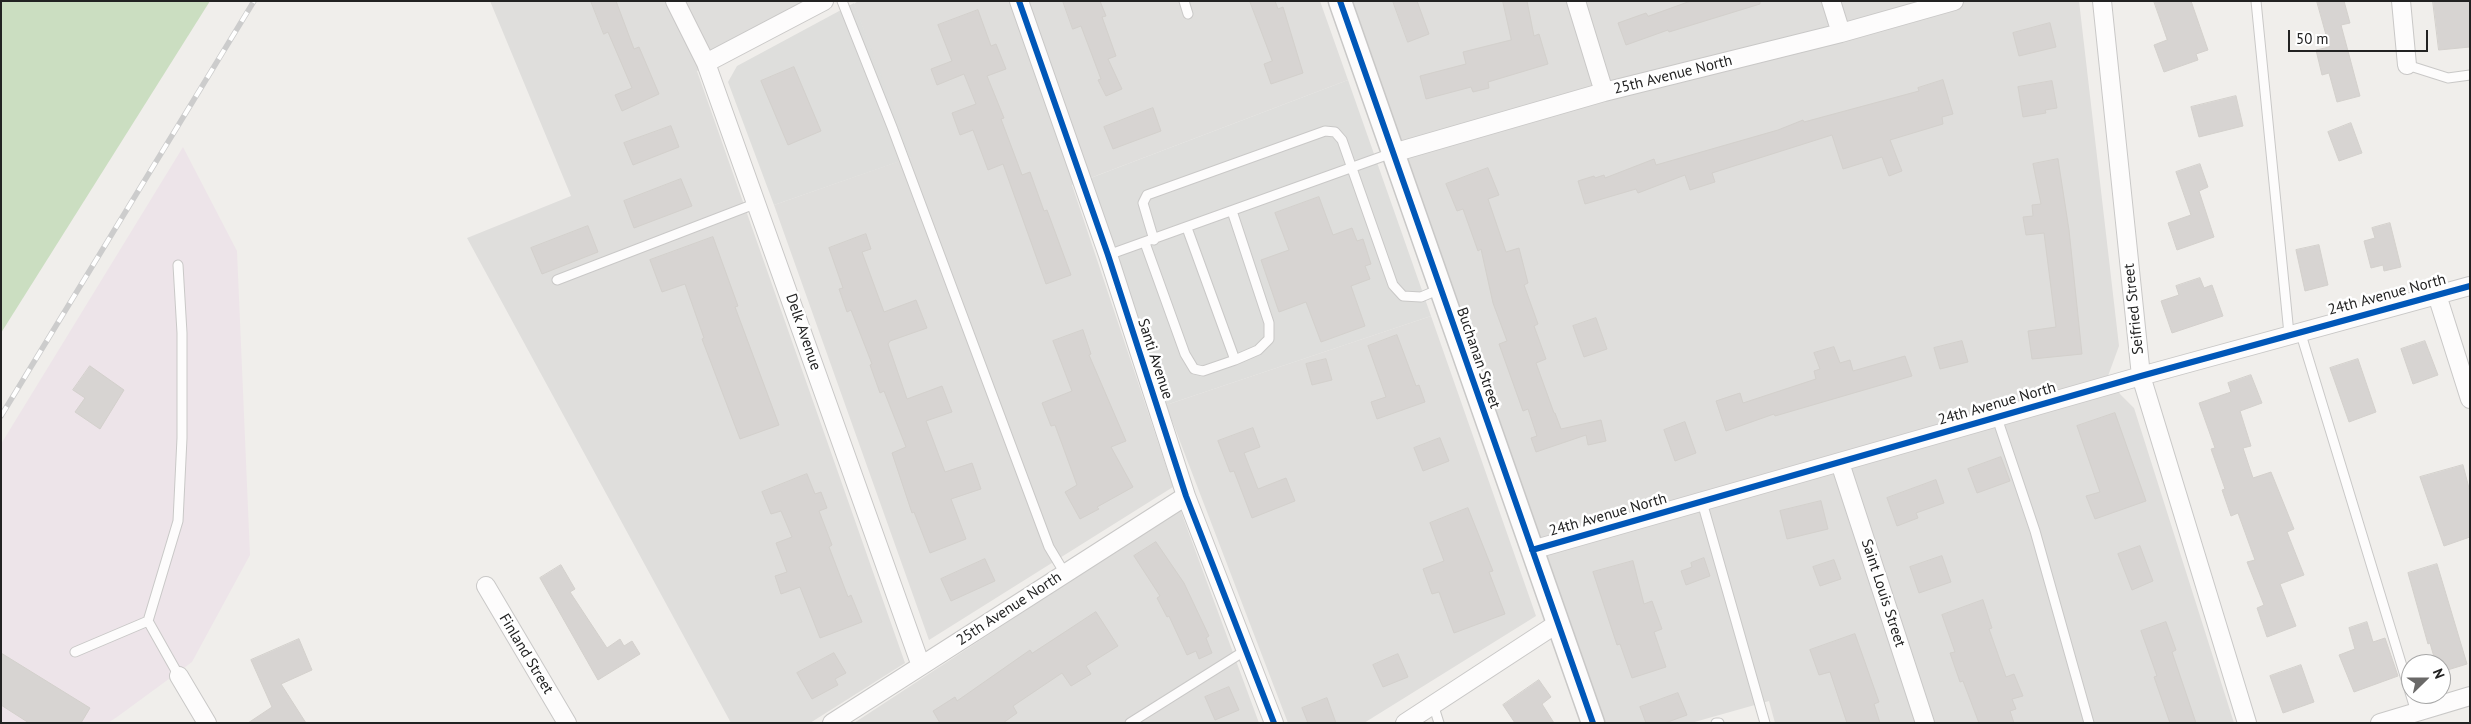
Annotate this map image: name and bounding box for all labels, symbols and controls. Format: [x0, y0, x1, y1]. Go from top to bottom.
scale bar [2291, 20, 2431, 52]
text: 50 m [2296, 29, 2329, 48]
street label: 25th Avenue North [1612, 52, 1734, 98]
street label: Seifried Street [2120, 263, 2148, 355]
street label: 24th Avenue North [2326, 271, 2448, 319]
street label: Delk Avenue [781, 291, 825, 373]
street label: Buchanan Street [1452, 305, 1504, 411]
street label: Santi Avenue [1134, 316, 1176, 402]
street label: 24th Avenue North [1936, 379, 2058, 429]
street label: 24th Avenue North [1547, 490, 1669, 540]
street label: Saint Louis Street [1857, 537, 1909, 649]
street label: 25th Avenue North [953, 568, 1065, 650]
street label: Finland Street [495, 611, 557, 697]
north arrow [2401, 654, 2451, 704]
text: N [2429, 666, 2449, 681]

